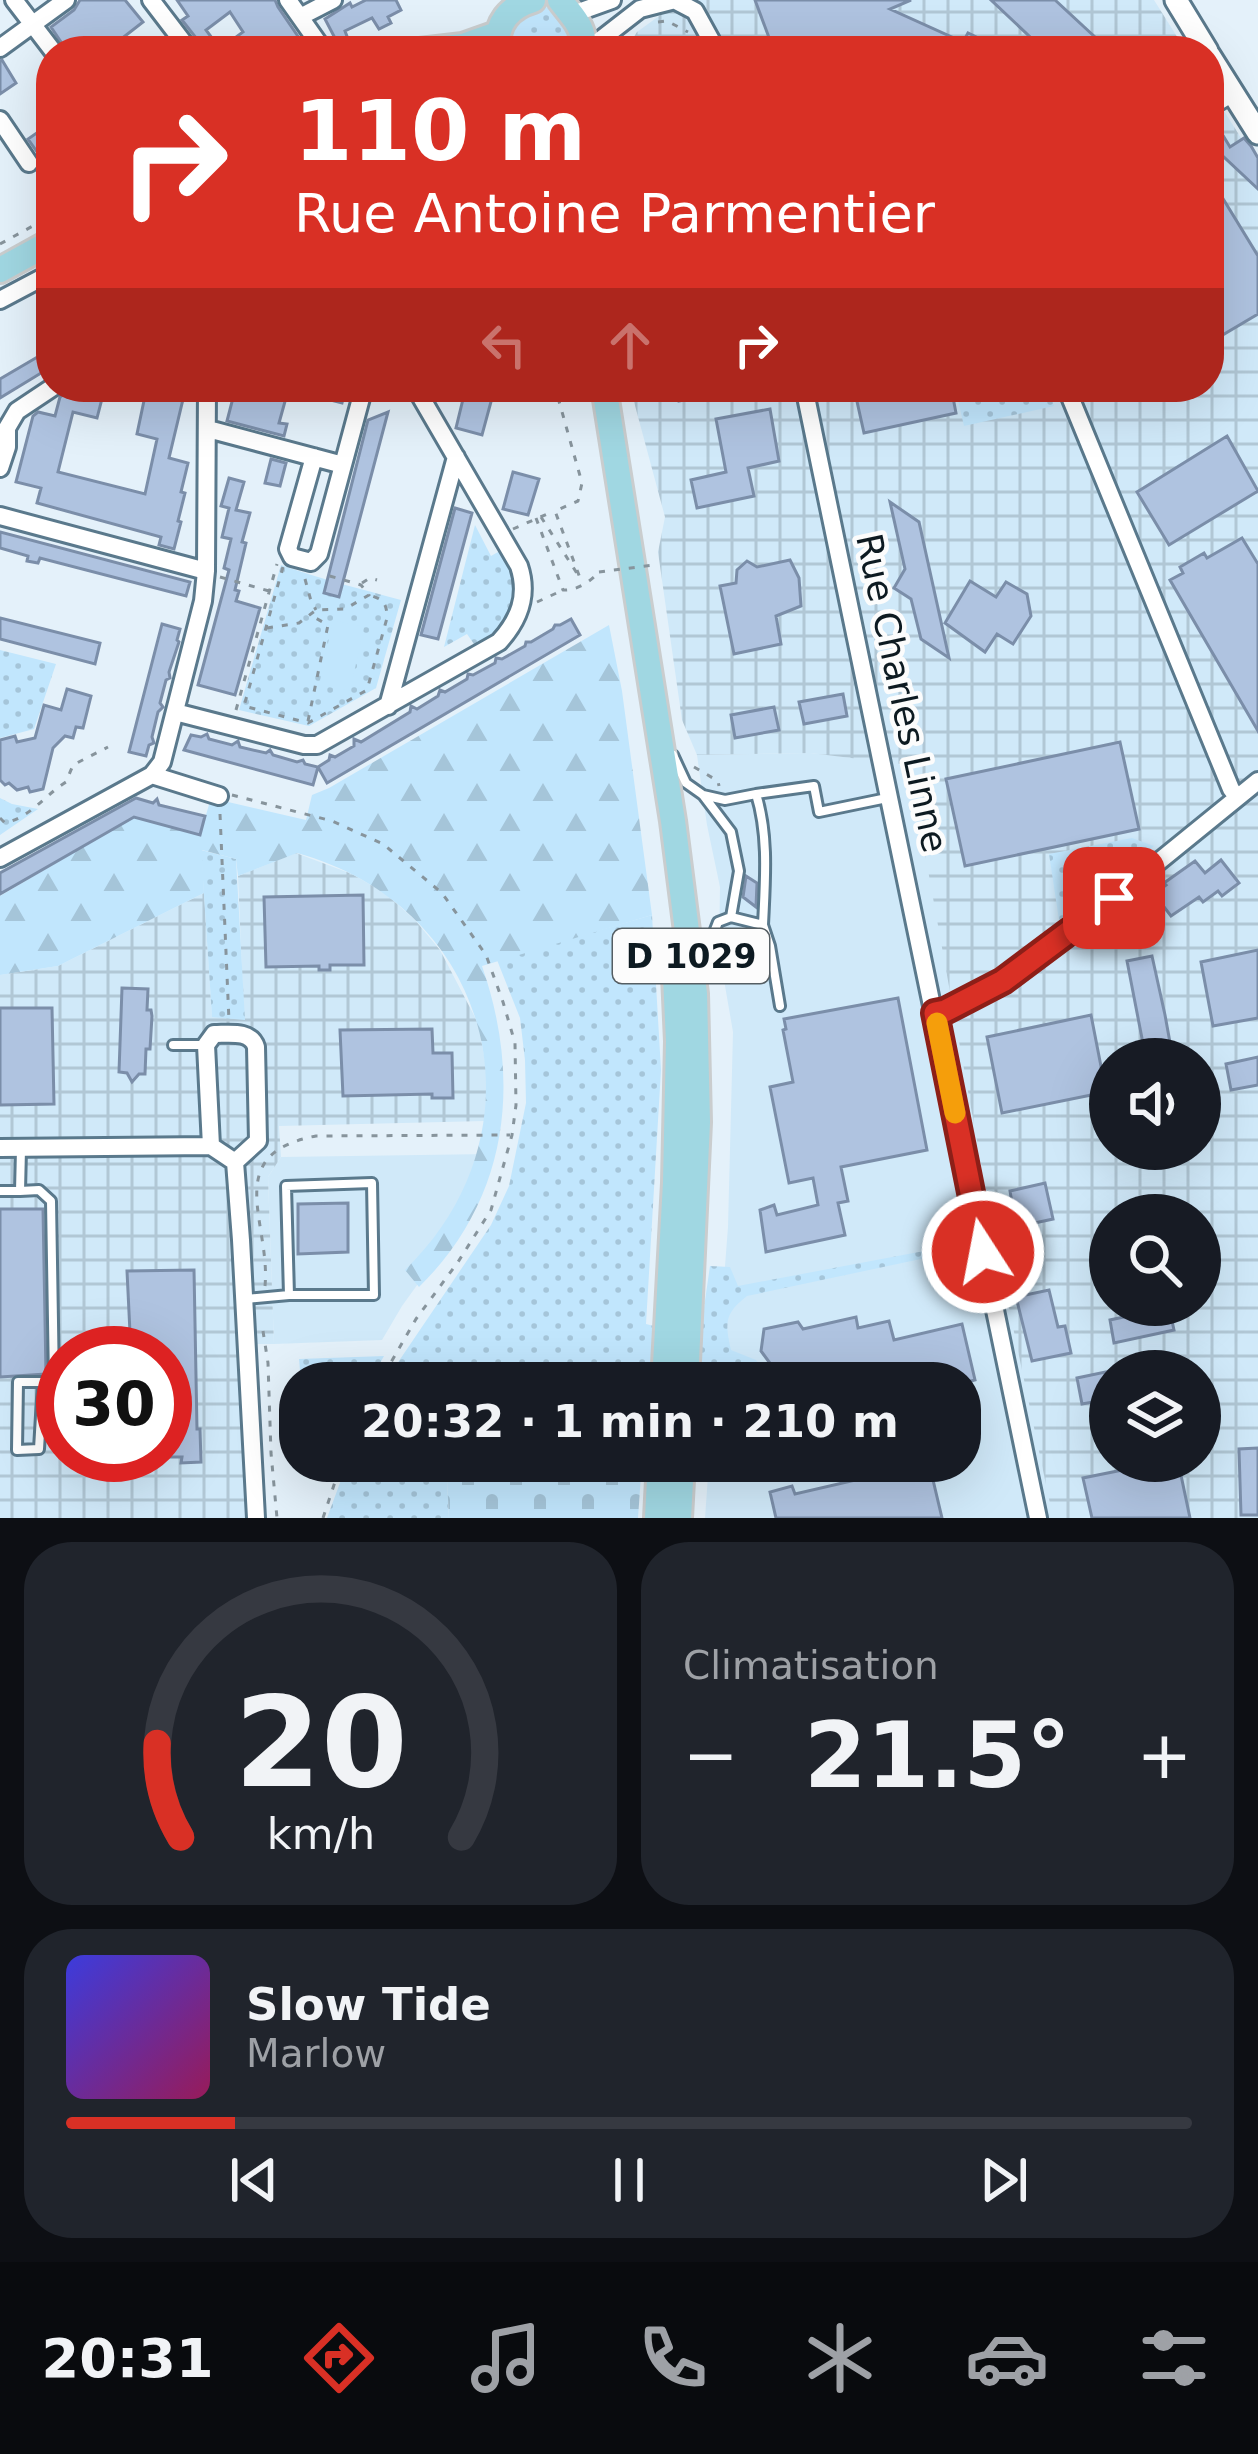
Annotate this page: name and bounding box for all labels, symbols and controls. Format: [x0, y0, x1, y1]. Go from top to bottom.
text: 110 m [294, 82, 586, 180]
icon: right [96, 84, 252, 240]
text: Rue Antoine Parmentier [294, 182, 935, 245]
icon: left [471, 312, 537, 378]
icon: ahead [597, 312, 663, 378]
icon: right [723, 312, 789, 378]
street label: Rue Charles Linne [848, 530, 956, 856]
pin [1063, 847, 1165, 949]
icon: arrive [1081, 865, 1147, 931]
road number: D 1029 [613, 929, 769, 983]
map controls [1089, 1038, 1221, 1482]
button: sound [1089, 1038, 1221, 1170]
position arrow [920, 1189, 1046, 1315]
button: search [1089, 1194, 1221, 1326]
speed limit sign: 30 [36, 1326, 192, 1482]
button: layers [1089, 1350, 1221, 1482]
text: 20:32 · 1 min · 210 m [361, 1395, 899, 1448]
text: Climatisation [683, 1643, 939, 1688]
text: 20 [234, 1670, 407, 1815]
text: 21.5° [804, 1703, 1071, 1808]
text: − [683, 1717, 738, 1794]
text: + [1137, 1717, 1192, 1794]
text: km/h [266, 1808, 375, 1858]
text: Slow Tide [246, 1978, 491, 2031]
text: Marlow [246, 2031, 386, 2076]
icon: previous [221, 2147, 287, 2213]
icon: pause [596, 2147, 662, 2213]
icon: next [971, 2147, 1037, 2213]
icon: directions [297, 2316, 381, 2400]
icon: music [464, 2316, 548, 2400]
icon: phone [631, 2316, 715, 2400]
icon: climate [798, 2316, 882, 2400]
icon: car [965, 2316, 1049, 2400]
icon: filters [1132, 2316, 1216, 2400]
text: 20:31 [42, 2327, 213, 2390]

